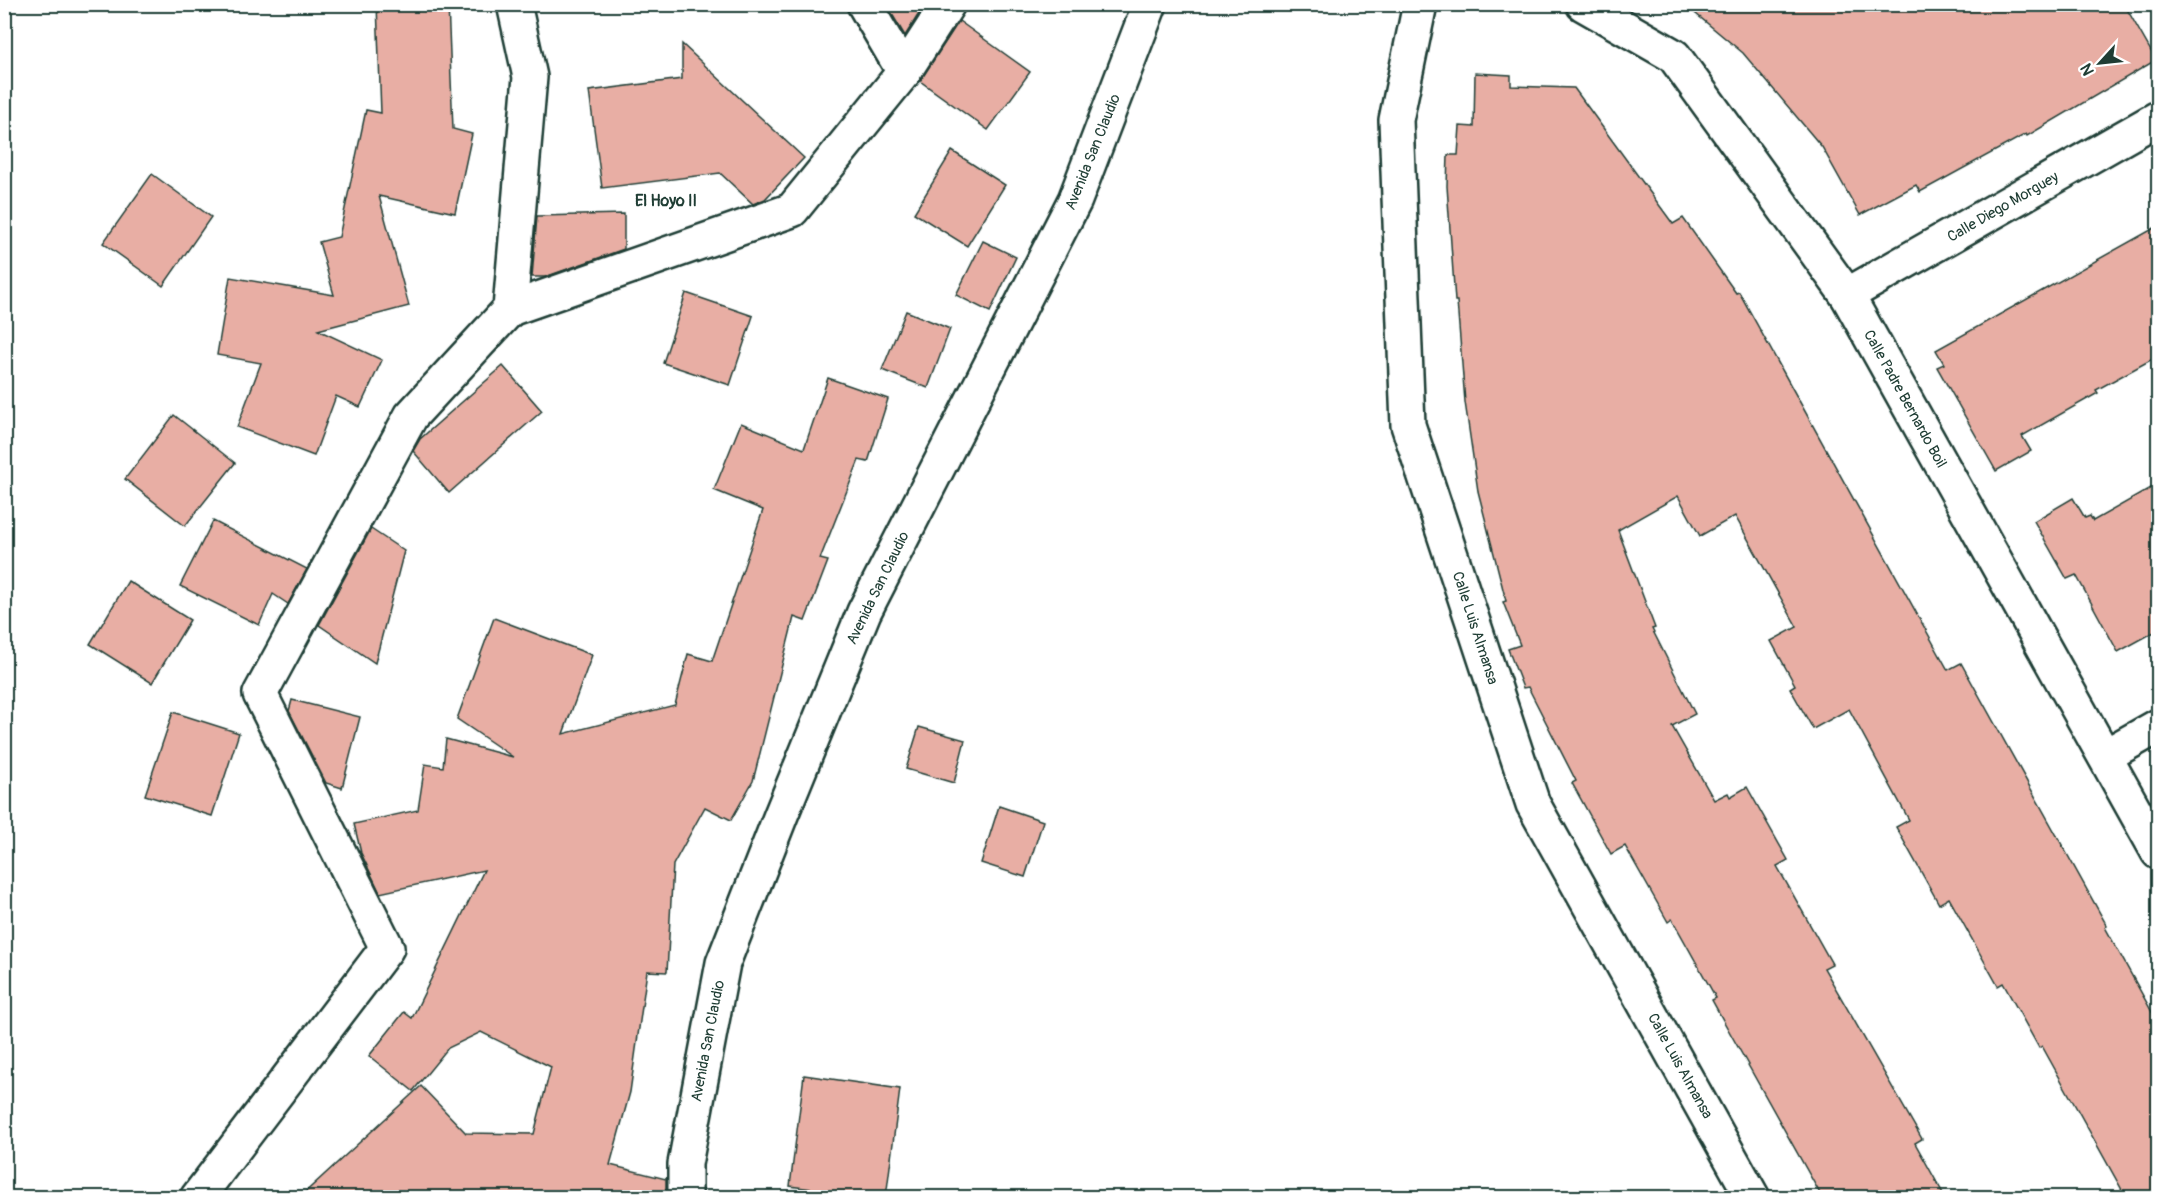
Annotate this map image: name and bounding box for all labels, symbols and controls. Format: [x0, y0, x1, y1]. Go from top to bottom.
north arrow [2070, 33, 2130, 93]
text: N [2076, 60, 2099, 79]
street label: Avenida San Claudio [1061, 91, 1125, 213]
street label: Calle Diego Morguey [1944, 167, 2063, 247]
district label: El Hoyo II [635, 191, 697, 211]
street label: Calle Padre Bernardo Boil [1859, 327, 1951, 471]
street label: Avenida San Claudio [842, 528, 914, 648]
street label: Calle Luis Almansa [1448, 569, 1502, 687]
street label: Avenida San Claudio [687, 979, 729, 1103]
street label: Calle Luis Almansa [1643, 1010, 1717, 1122]

